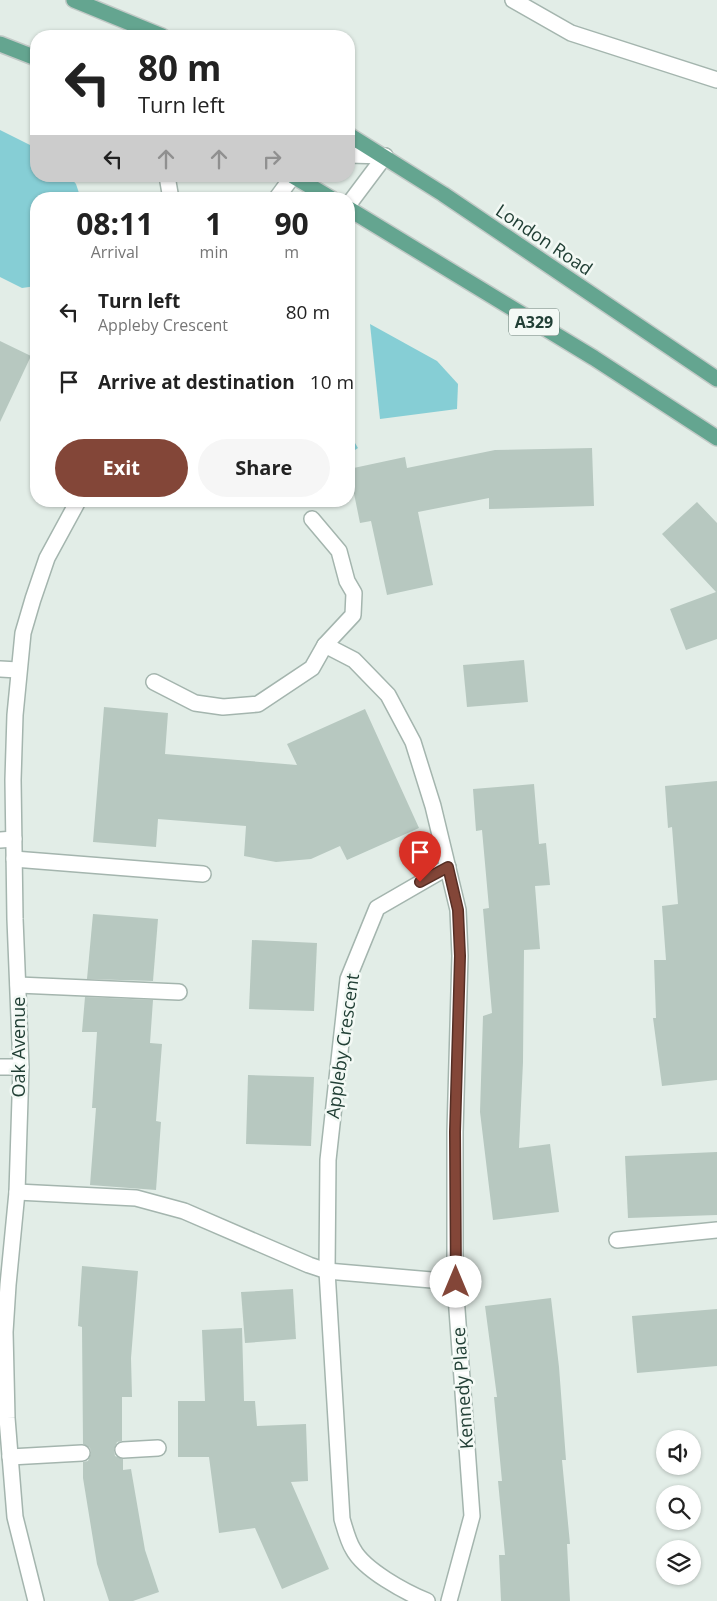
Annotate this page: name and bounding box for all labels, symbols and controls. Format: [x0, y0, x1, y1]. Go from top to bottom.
text: 80 m [138, 44, 221, 91]
icon: left [55, 50, 120, 115]
text: Turn left [138, 89, 225, 119]
icon: left [99, 145, 127, 173]
icon: ahead [152, 145, 180, 173]
icon: ahead [205, 145, 233, 173]
icon: right [258, 145, 286, 173]
street label: London Road [492, 198, 598, 280]
text: 08:11 [76, 203, 153, 244]
text: 1 [205, 203, 222, 244]
text: 90 [274, 203, 309, 244]
text: Arrival [91, 241, 139, 263]
text: min [200, 241, 228, 263]
text: m [284, 241, 299, 263]
text: Turn left [98, 288, 180, 314]
icon: left [55, 298, 83, 326]
text: 80 m [286, 299, 330, 325]
road number: A329 [509, 308, 559, 336]
text: Appleby Crescent [98, 314, 228, 336]
icon: arrive [55, 368, 83, 396]
text: Arrive at destination [98, 369, 295, 395]
text: 10 m [310, 369, 354, 395]
button: Exit [55, 439, 188, 497]
button: Share [198, 439, 330, 497]
pin [399, 831, 441, 882]
icon: arrive [406, 838, 434, 866]
street label: Appleby Crescent [320, 972, 364, 1120]
street label: Oak Avenue [6, 997, 30, 1097]
position arrow [429, 1255, 481, 1307]
street label: Kennedy Place [446, 1326, 478, 1450]
map controls [656, 1430, 701, 1585]
button: sound [656, 1430, 701, 1475]
button: search [656, 1485, 701, 1530]
button: layers [656, 1540, 701, 1585]

